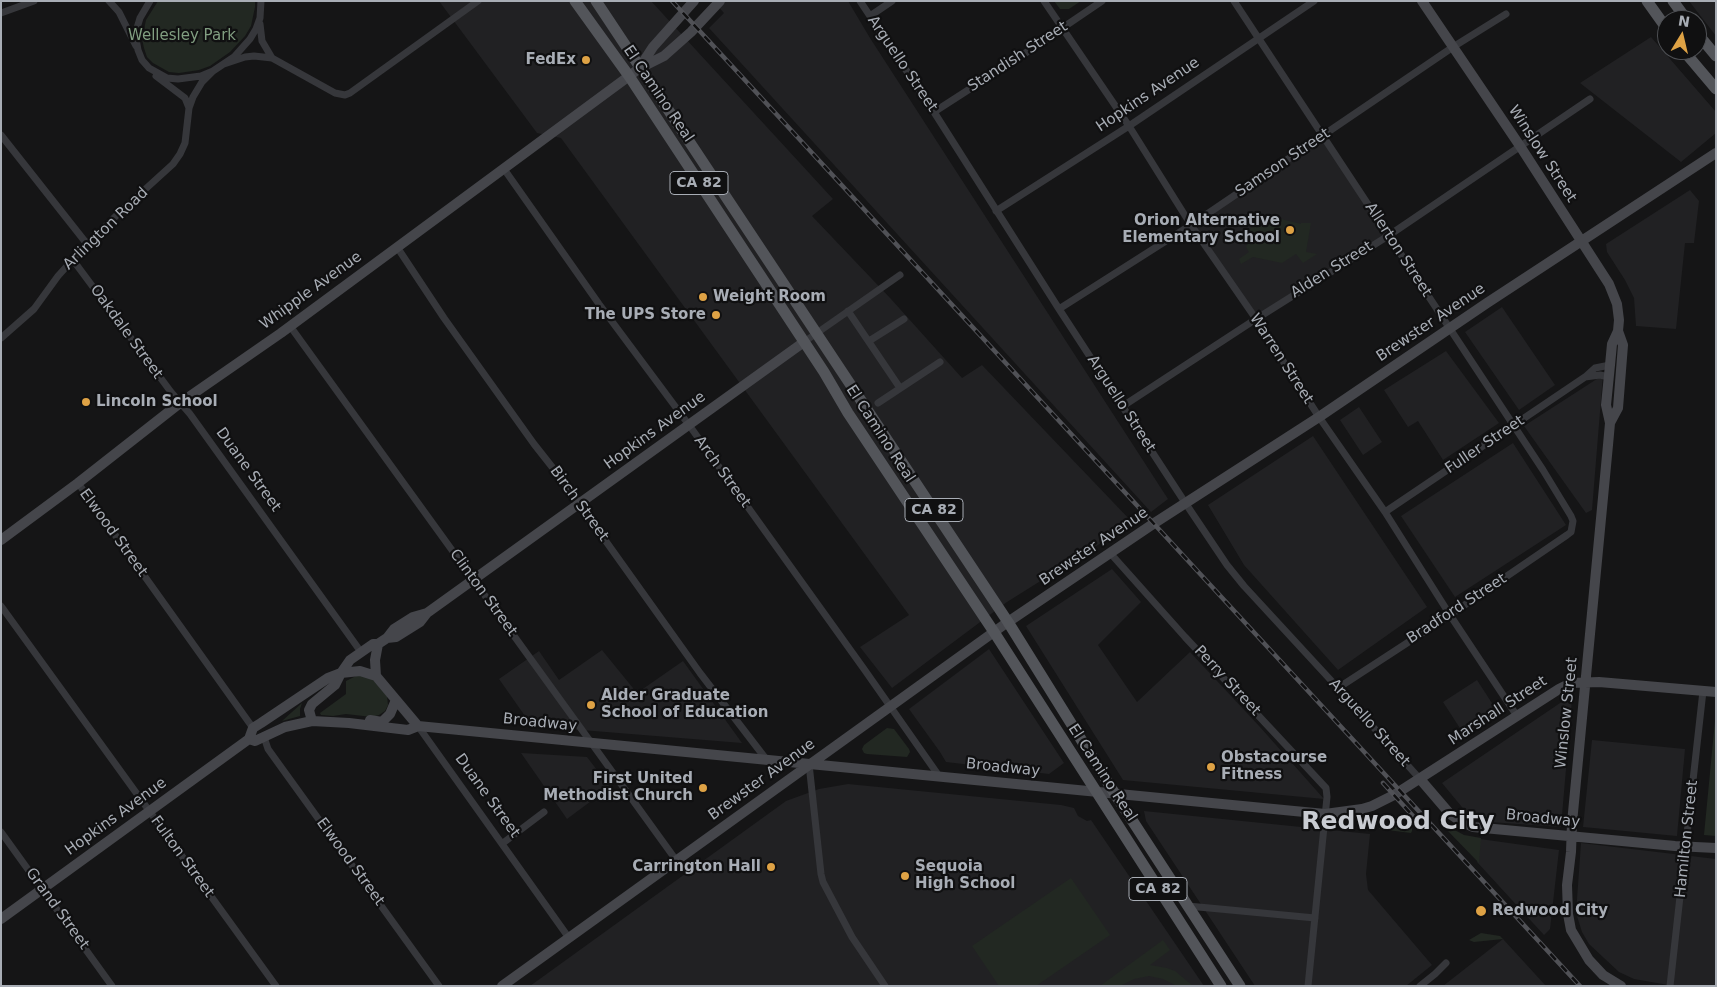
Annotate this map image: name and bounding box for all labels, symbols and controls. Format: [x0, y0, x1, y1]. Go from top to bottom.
north arrow [1657, 10, 1707, 60]
street label: Arguello Street [863, 12, 941, 116]
text: N [1677, 12, 1691, 30]
street label: Standish Street [965, 18, 1071, 96]
park label: Wellesley Park [128, 27, 236, 45]
street label: El Camino Real [619, 42, 697, 146]
place label: FedEx [526, 51, 576, 69]
marker: FedEx [580, 54, 592, 66]
street label: Hopkins Avenue [1093, 54, 1203, 136]
street label: Winslow Street [1504, 102, 1580, 206]
street label: Samson Street [1232, 125, 1334, 201]
road number: CA 82 [670, 172, 728, 194]
street label: Arlington Road [60, 184, 152, 274]
street label: Allerton Street [1361, 199, 1435, 301]
place label: Orion Alternative Elementary School [1122, 212, 1280, 247]
marker: Orion Alternative Elementary School [1284, 224, 1296, 236]
street label: Alden Street [1288, 238, 1376, 302]
street label: Whipple Avenue [257, 248, 365, 334]
street label: Brewster Avenue [1373, 280, 1489, 366]
street label: Oakdale Street [86, 281, 166, 383]
place label: Weight Room [713, 288, 826, 306]
marker: Weight Room [697, 291, 709, 303]
place label: The UPS Store [585, 306, 706, 324]
marker: The UPS Store [710, 309, 722, 321]
street label: Warren Street [1245, 311, 1317, 407]
street label: Arguello Street [1083, 352, 1159, 456]
street label: El Camino Real [842, 382, 918, 486]
street label: Hopkins Avenue [601, 388, 709, 474]
place label: Lincoln School [96, 393, 218, 411]
marker: Lincoln School [80, 396, 92, 408]
street label: Fuller Street [1442, 412, 1528, 478]
street label: Duane Street [212, 425, 284, 515]
street label: Arch Street [690, 433, 754, 511]
street label: Birch Street [546, 463, 612, 545]
street label: Elwood Street [75, 486, 151, 580]
road number: CA 82 [905, 498, 963, 522]
street label: Brewster Avenue [1036, 504, 1152, 590]
street label: Clinton Street [445, 546, 521, 640]
street label: Bradford Street [1404, 570, 1510, 648]
street label: Perry Street [1190, 642, 1264, 720]
street label: Winslow Street [1552, 656, 1582, 770]
street label: Marshall Street [1446, 673, 1550, 749]
street label: Arguello Street [1325, 675, 1413, 771]
place label: Alder Graduate School of Education [601, 687, 768, 722]
marker: Alder Graduate School of Education [585, 699, 597, 711]
street label: Broadway [502, 710, 578, 736]
street label: El Camino Real [1064, 721, 1140, 825]
street label: Brewster Avenue [705, 735, 819, 825]
place label: Obstacourse Fitness [1221, 749, 1327, 784]
street label: Duane Street [451, 751, 523, 841]
street label: Broadway [965, 755, 1041, 781]
marker: Obstacourse Fitness [1205, 761, 1217, 773]
place label: First United Methodist Church [543, 770, 693, 805]
street label: Hopkins Avenue [62, 774, 170, 860]
street label: Hamilton Street [1672, 779, 1702, 899]
marker: First United Methodist Church [697, 782, 709, 794]
street label: Broadway [1505, 806, 1581, 832]
district label: Redwood City [1301, 807, 1495, 837]
street label: Fulton Street [146, 813, 218, 901]
street label: Elwood Street [312, 815, 388, 909]
place label: Carrington Hall [632, 858, 761, 876]
place label: Sequoia High School [915, 858, 1015, 893]
marker: Carrington Hall [765, 861, 777, 873]
street label: Grand Street [21, 865, 93, 953]
marker: Sequoia High School [899, 870, 911, 882]
road number: CA 82 [1129, 878, 1187, 901]
place label: Redwood City [1492, 902, 1608, 920]
marker: Redwood City [1474, 904, 1488, 918]

